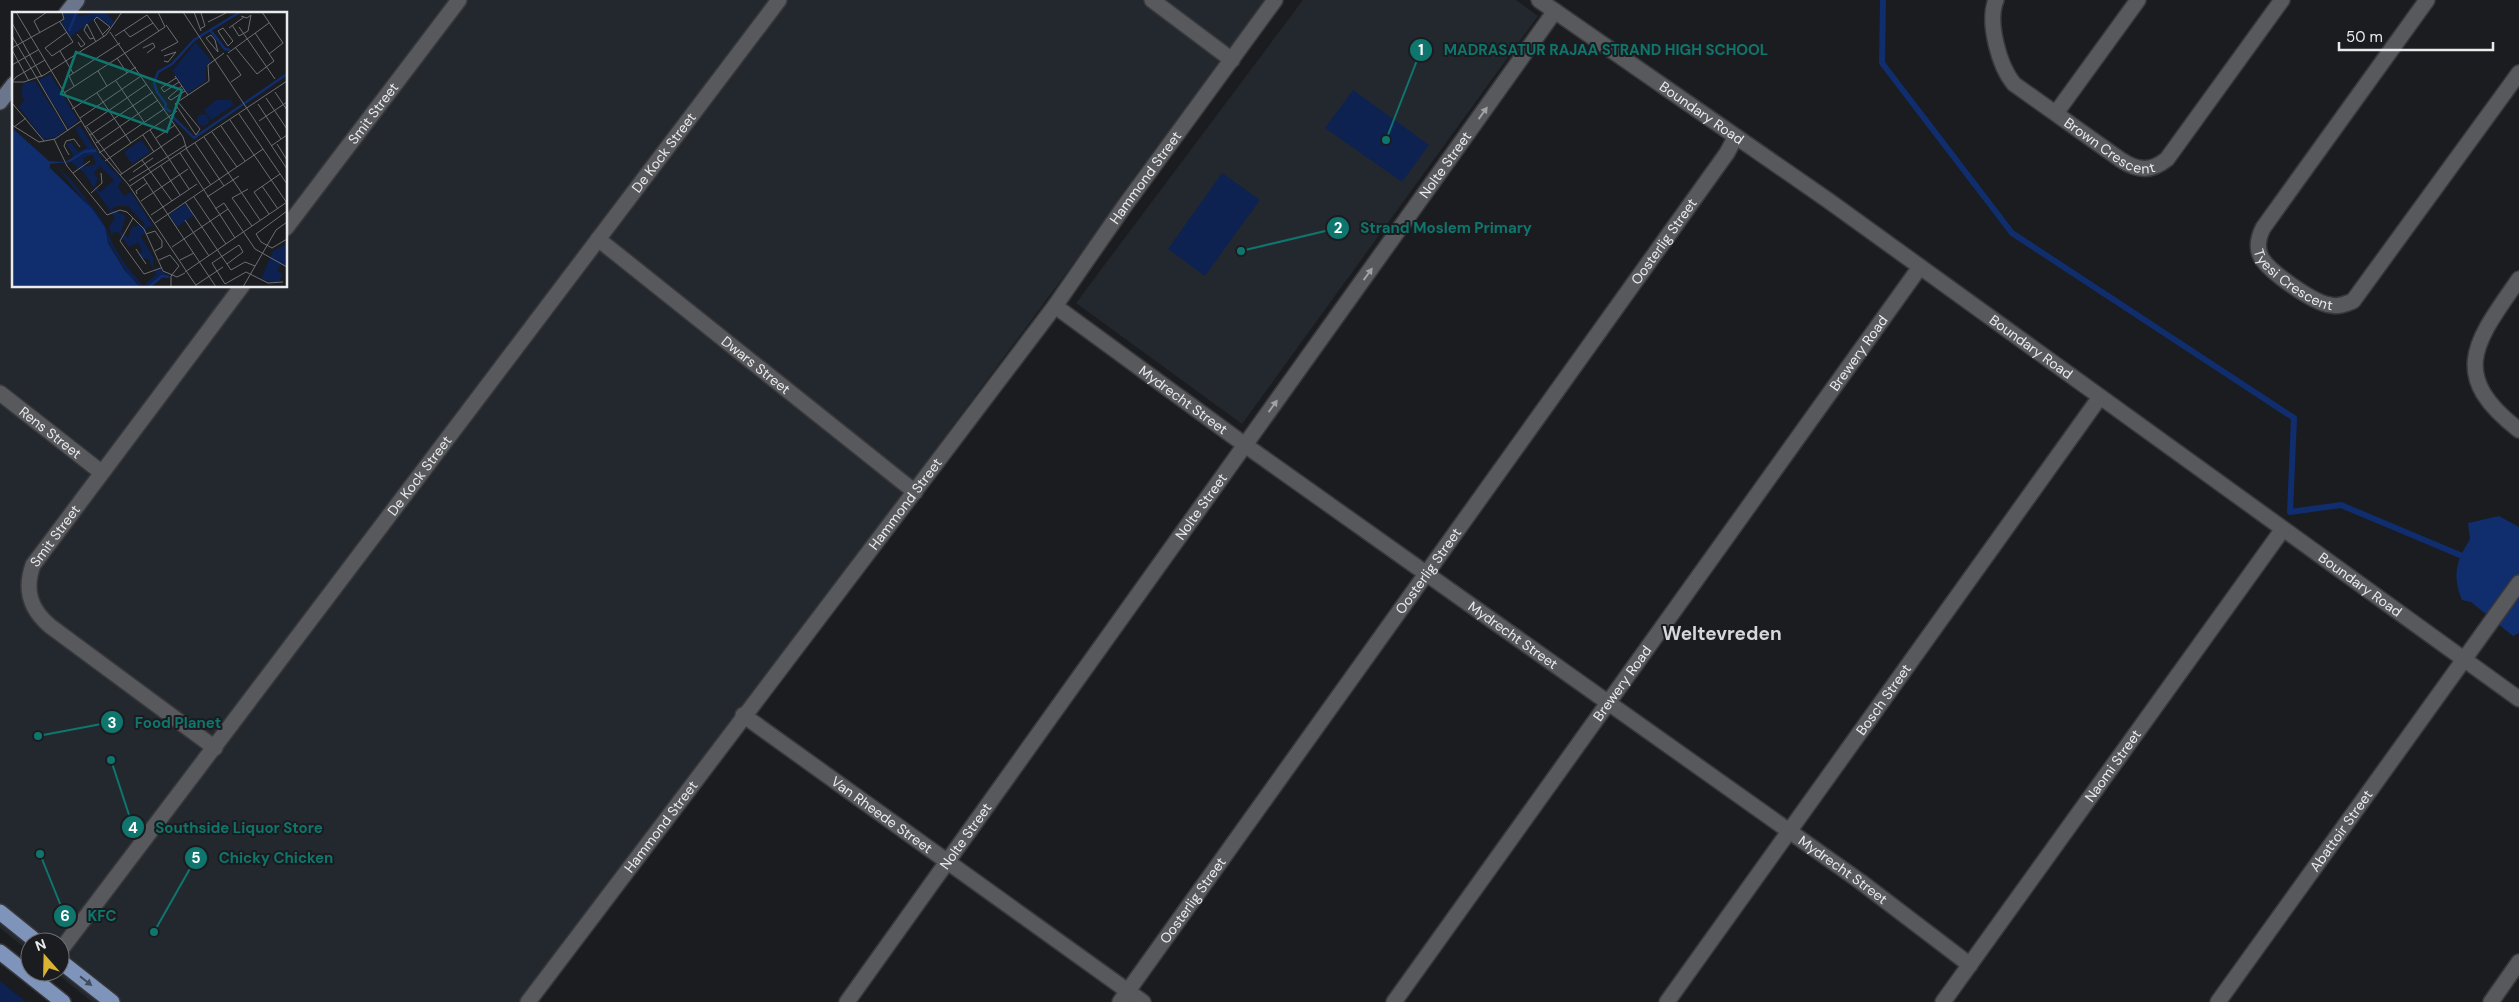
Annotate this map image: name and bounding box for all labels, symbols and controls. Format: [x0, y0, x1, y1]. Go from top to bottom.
inset map [12, 12, 288, 288]
scale bar [2339, 20, 2493, 52]
text: 50 m [2346, 27, 2383, 47]
callout: MADRASATUR RAJAA STRAND HIGH SCHOOL [1408, 35, 1778, 65]
text: 1 [1418, 40, 1424, 60]
text: MADRASATUR RAJAA STRAND HIGH SCHOOL [1444, 40, 1768, 60]
street label: Boundary Road [1656, 77, 1747, 148]
street label: Smit Street [344, 79, 402, 148]
one-way arrow [1478, 106, 1488, 120]
street label: De Kock Street [628, 109, 700, 196]
street label: Brown Crescent [2061, 113, 2157, 178]
street label: Hammond Street [1106, 128, 1185, 228]
street label: Nolte Street [1415, 128, 1475, 202]
street label: Oosterlig Street [1627, 195, 1701, 288]
callout: Strand Moslem Primary [1325, 213, 1542, 243]
text: 2 [1334, 218, 1343, 238]
text: Strand Moslem Primary [1360, 218, 1532, 238]
street label: Tyesi Crescent [2250, 247, 2334, 314]
one-way arrow [1363, 267, 1373, 281]
street label: Boundary Road [1986, 311, 2076, 383]
street label: Brewery Road [1825, 312, 1892, 394]
street label: Dwars Street [718, 332, 794, 398]
street label: Mydrecht Street [1135, 361, 1231, 438]
one-way arrow [1268, 400, 1279, 413]
street label: Rens Street [16, 402, 85, 462]
street label: De Kock Street [383, 432, 456, 519]
street label: Hammond Street [865, 454, 946, 553]
street label: Nolte Street [1171, 470, 1231, 543]
street label: Smit Street [26, 501, 84, 570]
street label: Oosterlig Street [1391, 524, 1465, 618]
street label: Boundary Road [2315, 548, 2405, 621]
street label: Mydrecht Street [1465, 597, 1561, 673]
district label: Weltevreden [1662, 621, 1782, 646]
street label: Brewery Road [1589, 642, 1655, 725]
street label: Bosch Street [1852, 660, 1915, 739]
callout: Food Planet [100, 707, 231, 737]
text: 3 [107, 713, 117, 733]
text: Food Planet [135, 713, 221, 733]
street label: Naomi Street [2081, 726, 2145, 805]
street label: Van Rheede Street [828, 772, 936, 857]
street label: Hammond Street [620, 777, 701, 876]
street label: Abattoir Street [2306, 786, 2377, 875]
street label: Nolte Street [936, 799, 996, 873]
callout: Southside Liquor Store [120, 812, 333, 842]
text: 4 [128, 818, 138, 838]
text: Southside Liquor Store [155, 818, 323, 838]
street label: Mydrecht Street [1795, 832, 1891, 908]
callout: Chicky Chicken [183, 843, 343, 873]
text: 5 [191, 848, 201, 868]
text: Chicky Chicken [219, 848, 333, 868]
street label: Oosterlig Street [1156, 854, 1230, 947]
callout: KFC [52, 901, 126, 931]
text: 6 [60, 906, 70, 926]
text: KFC [87, 906, 117, 926]
north arrow [20, 932, 70, 982]
text: N [33, 935, 48, 955]
one-way arrow [79, 976, 92, 987]

